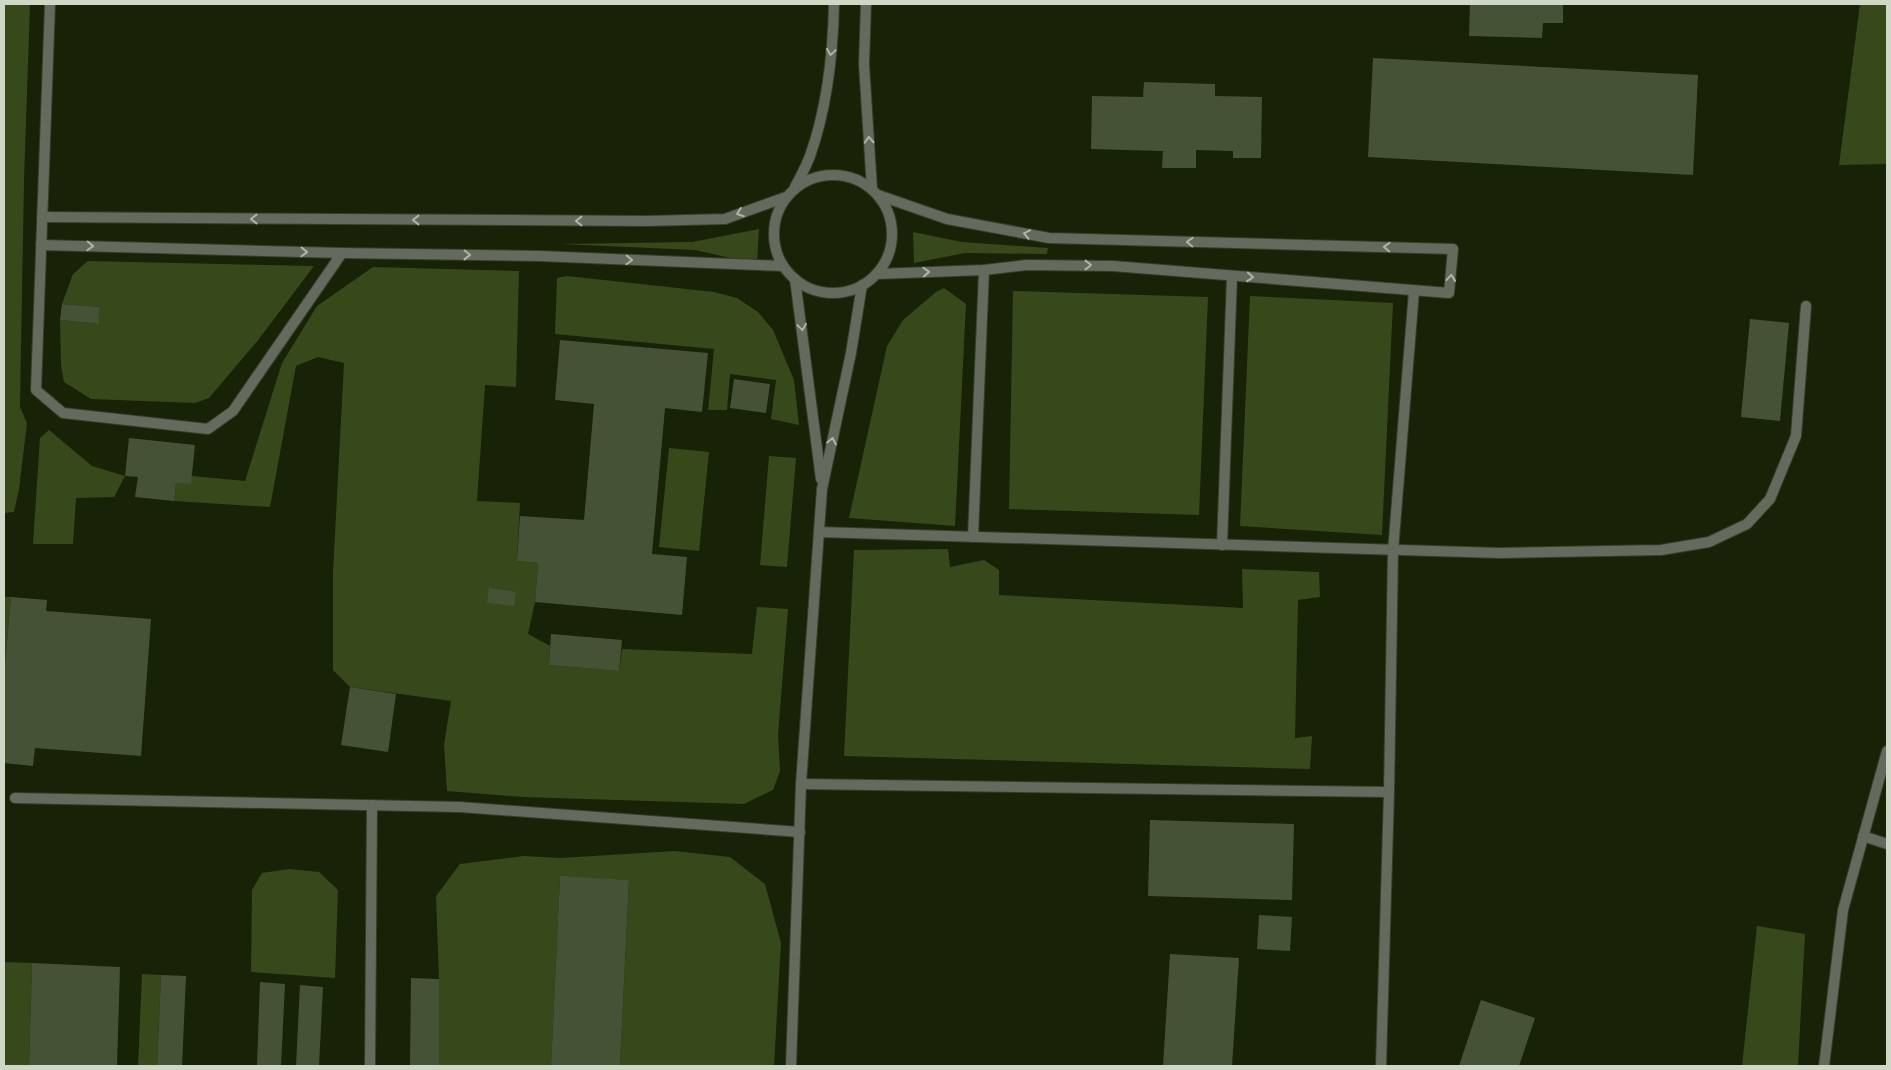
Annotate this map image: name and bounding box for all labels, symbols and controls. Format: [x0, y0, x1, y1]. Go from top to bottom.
one-way arrow [826, 49, 837, 57]
one-way arrow [863, 136, 874, 144]
one-way arrow [737, 207, 745, 217]
one-way arrow [250, 213, 258, 224]
one-way arrow [412, 215, 420, 225]
one-way arrow [575, 216, 582, 226]
one-way arrow [1023, 229, 1032, 240]
one-way arrow [1185, 237, 1193, 247]
one-way arrow [86, 241, 94, 251]
one-way arrow [1383, 242, 1390, 252]
one-way arrow [301, 246, 309, 257]
one-way arrow [464, 250, 471, 260]
one-way arrow [626, 254, 634, 265]
one-way arrow [1084, 260, 1092, 271]
one-way arrow [922, 267, 930, 277]
one-way arrow [1246, 272, 1254, 283]
one-way arrow [1445, 274, 1456, 282]
one-way arrow [796, 324, 807, 332]
one-way arrow [826, 436, 837, 445]

